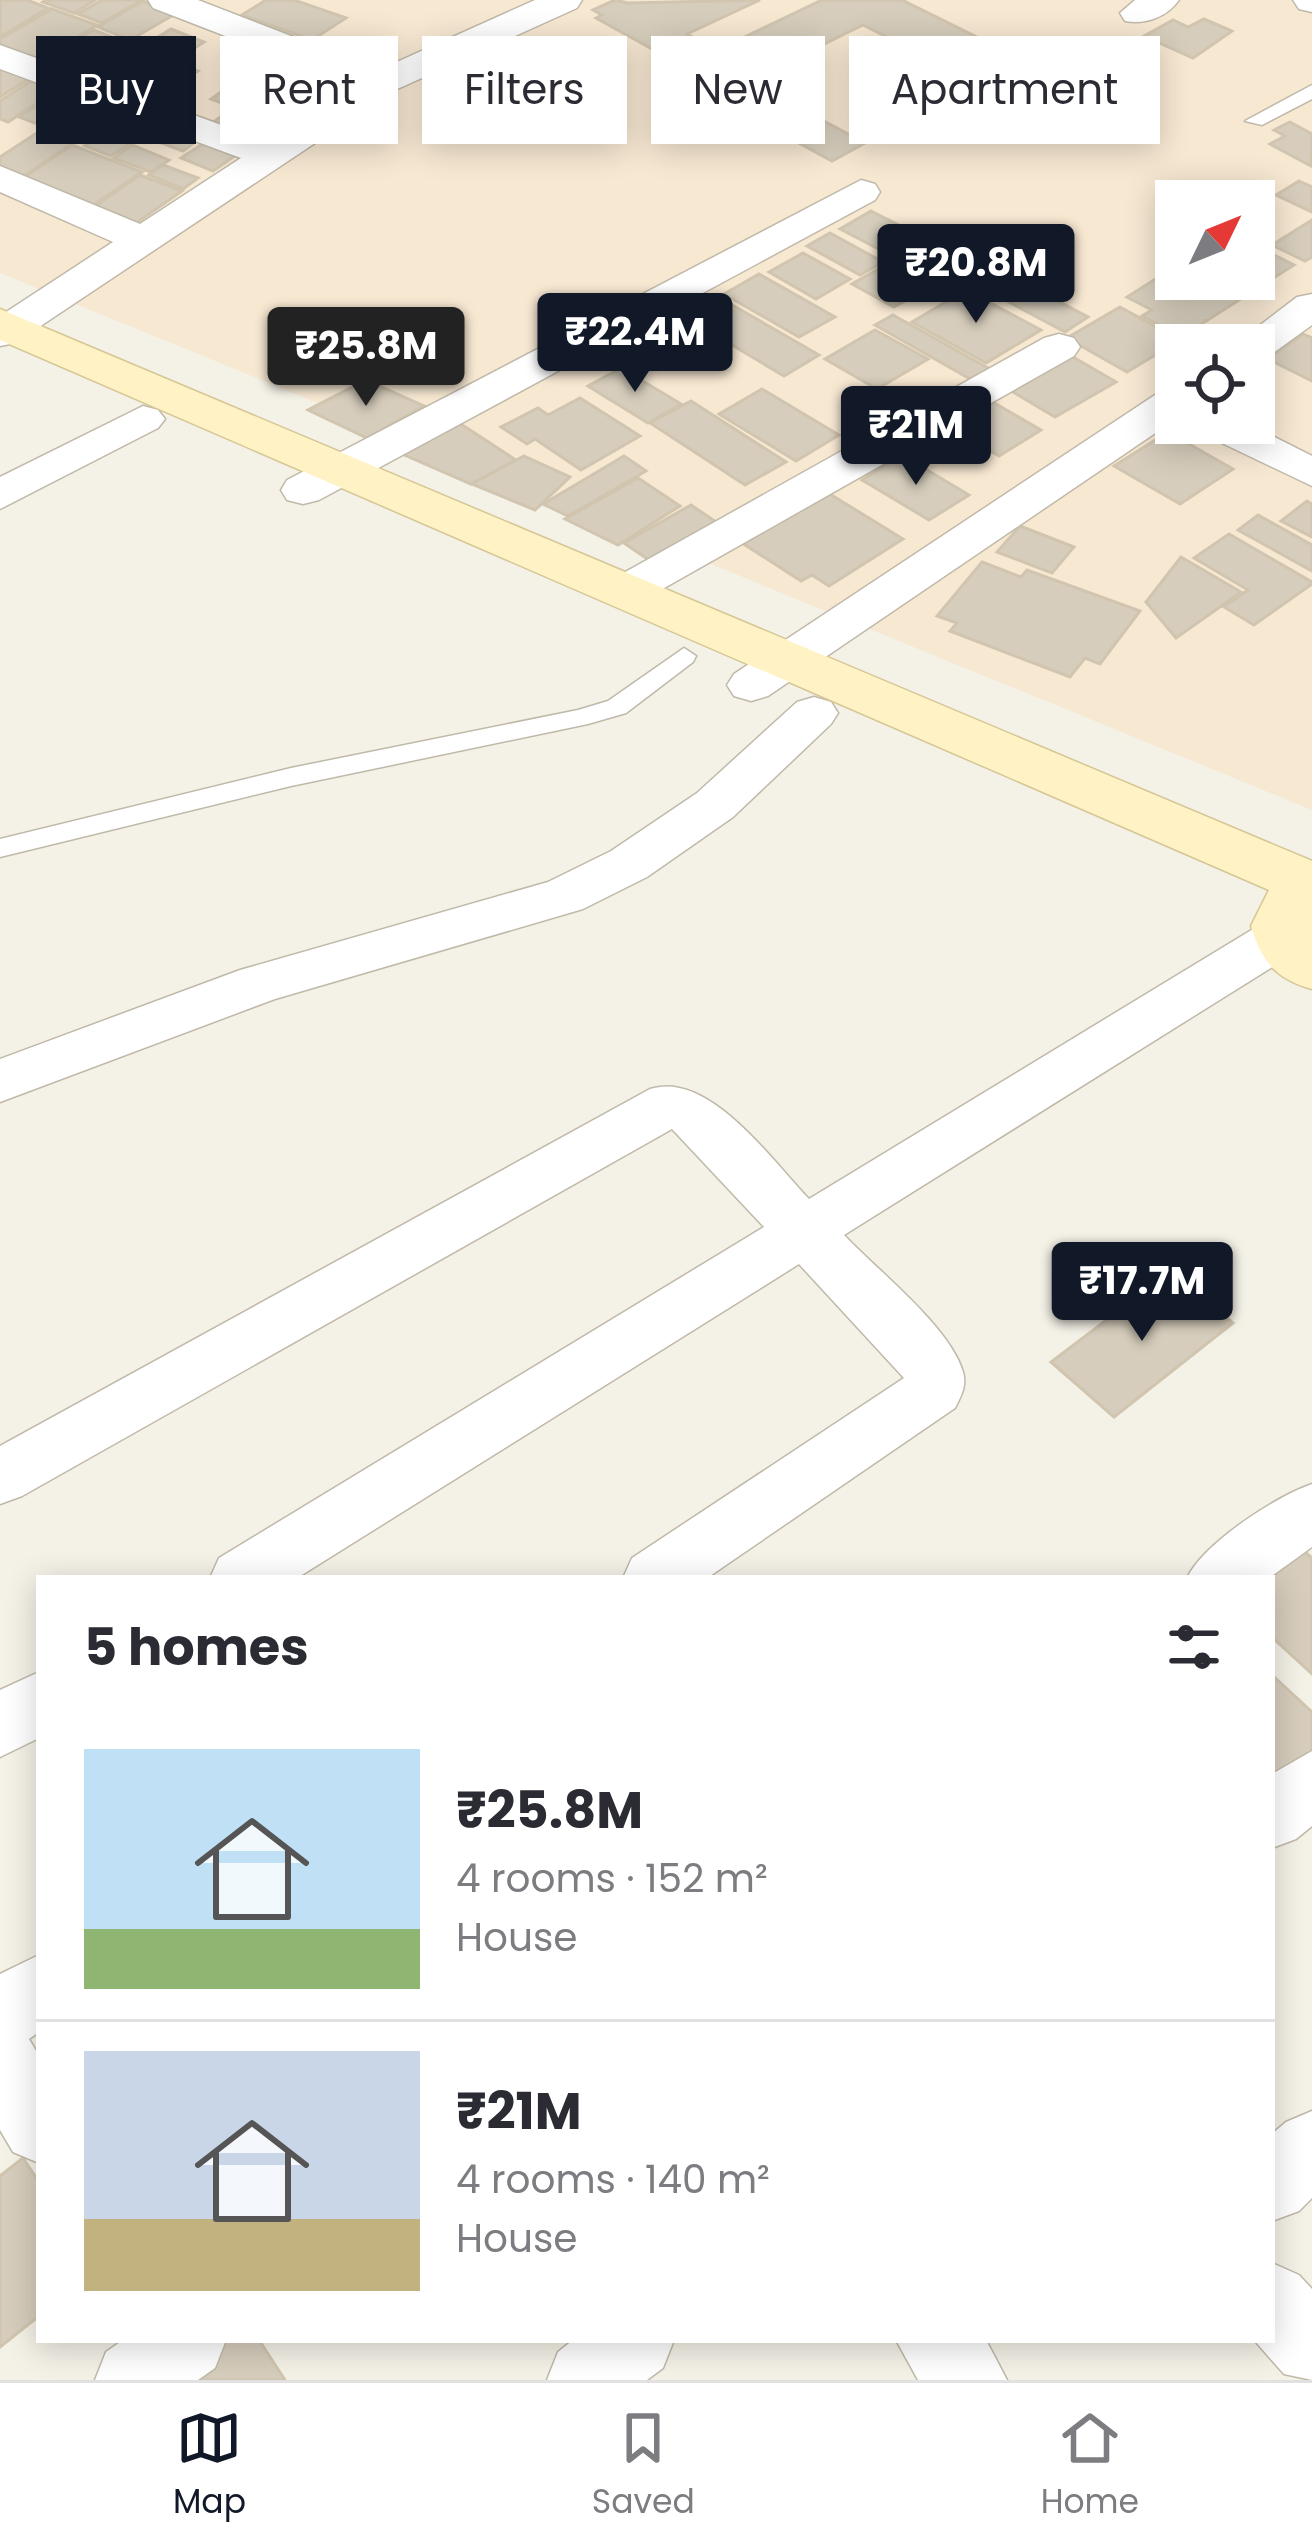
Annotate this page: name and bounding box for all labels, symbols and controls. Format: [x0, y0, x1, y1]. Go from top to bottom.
chip: Buy [36, 36, 196, 144]
chip: Rent [220, 36, 398, 144]
chip: Filters [422, 36, 627, 144]
chip: New [651, 36, 825, 144]
chip: Apartment [849, 36, 1160, 144]
north arrow [1155, 180, 1275, 300]
map controls [1155, 180, 1275, 444]
pin: ₹20.8M [878, 224, 1074, 326]
text: ₹20.8M [904, 235, 1048, 290]
pin: ₹22.4M [537, 293, 733, 395]
text: ₹22.4M [564, 304, 706, 359]
pin: ₹25.8M [268, 307, 464, 409]
text: ₹25.8M [294, 318, 438, 373]
button: locate [1155, 324, 1275, 444]
pin: ₹21M [845, 386, 987, 488]
text: ₹21M [868, 397, 964, 452]
pin: ₹17.7M [1044, 1242, 1240, 1344]
text: ₹17.7M [1079, 1253, 1205, 1308]
text: 5 homes [84, 1611, 309, 1683]
icon: filters [1161, 1614, 1227, 1680]
text: ₹25.8M [456, 1774, 643, 1846]
icon: home [180, 1797, 324, 1941]
text: 4 rooms · 152 m² [456, 1851, 768, 1906]
text: House [456, 1910, 577, 1965]
text: ₹21M [456, 2075, 582, 2147]
icon: home [180, 2099, 324, 2243]
text: 4 rooms · 140 m² [456, 2152, 770, 2207]
text: House [456, 2211, 577, 2266]
tab: Map [173, 2405, 246, 2527]
tab: Saved [592, 2405, 695, 2527]
tab: Home [1041, 2405, 1139, 2527]

